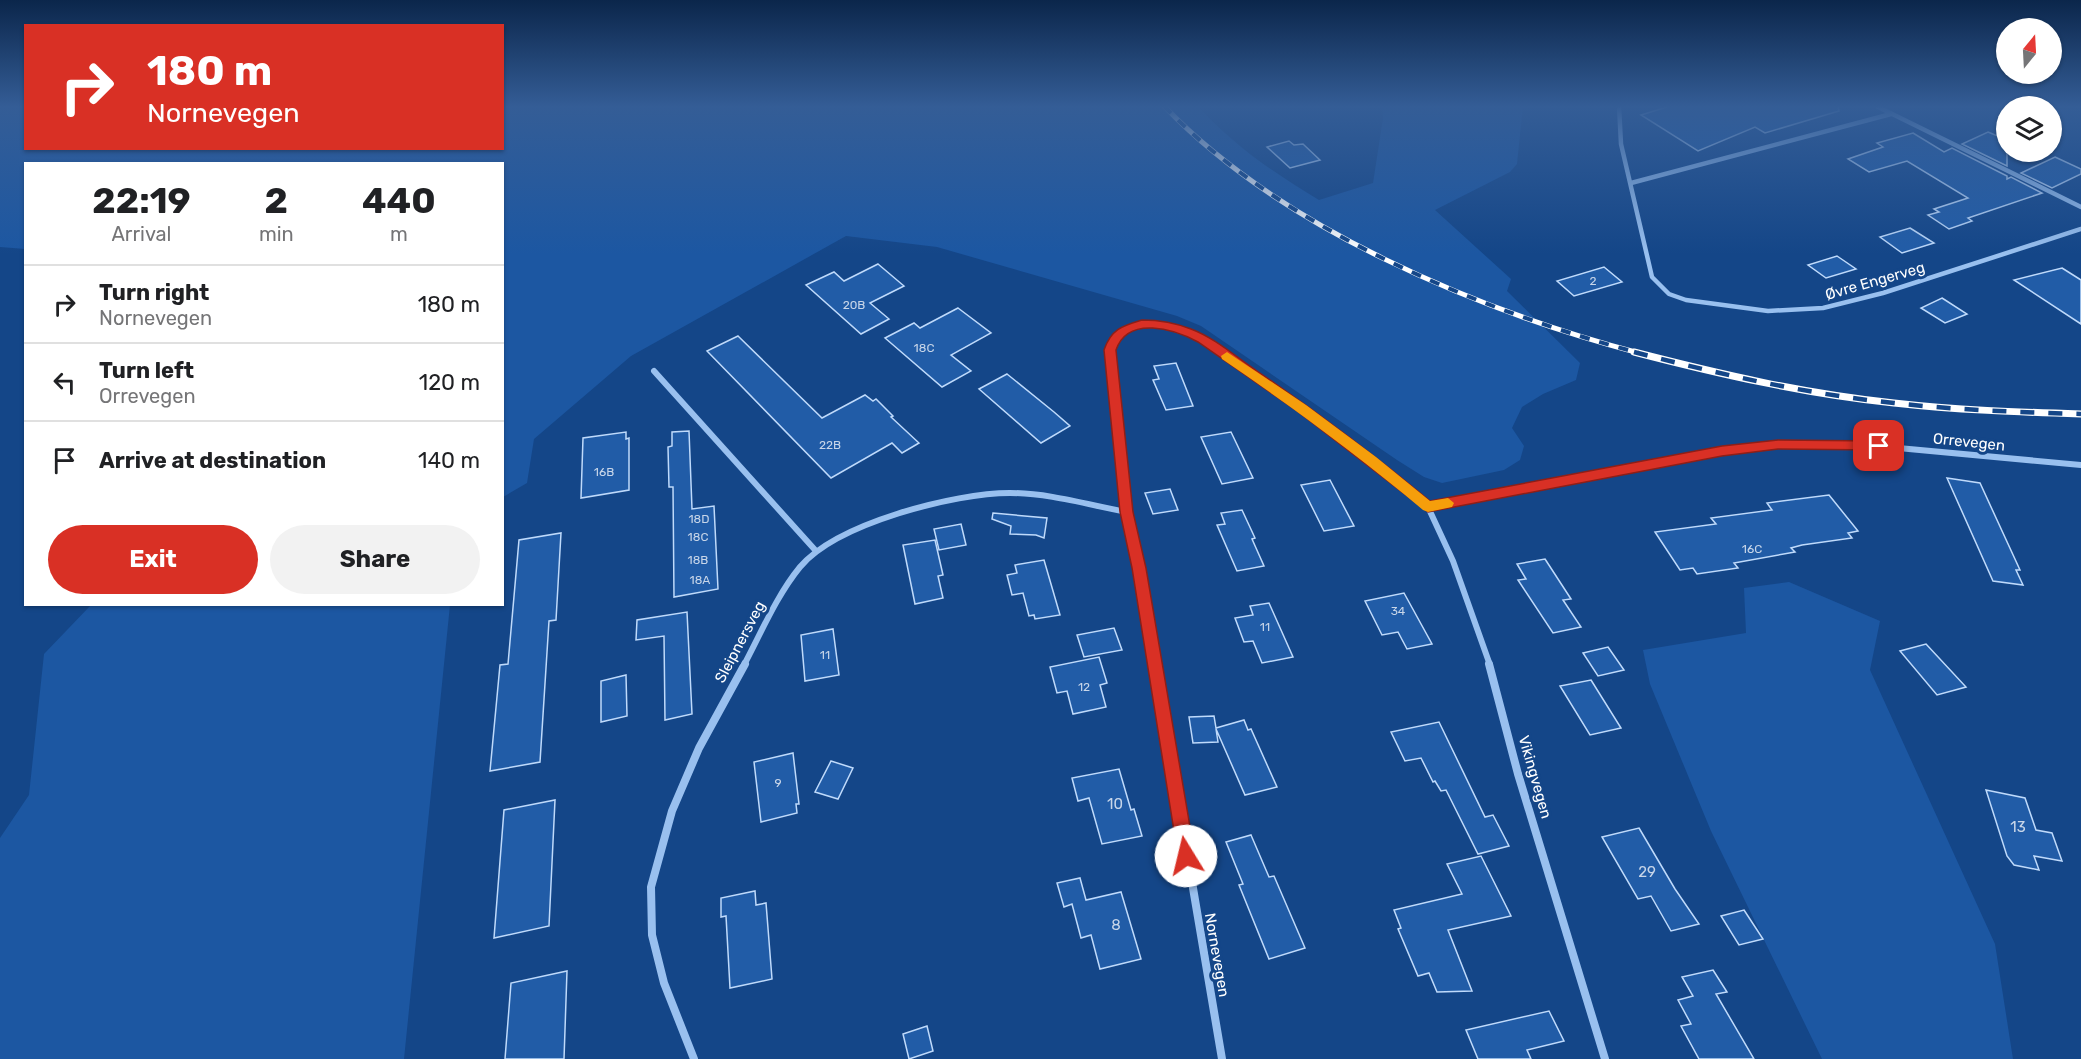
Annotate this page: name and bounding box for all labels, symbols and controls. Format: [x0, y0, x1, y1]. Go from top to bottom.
north arrow [1996, 18, 2062, 84]
map controls [1996, 18, 2062, 162]
text: 180 m [147, 46, 272, 96]
icon: right [48, 48, 126, 126]
button: layers [1996, 96, 2062, 162]
text: Nornevegen [147, 97, 300, 129]
text: 22:19 [92, 179, 191, 222]
text: 2 [265, 179, 288, 222]
text: 440 [362, 179, 436, 222]
text: Arrival [111, 222, 171, 246]
text: min [259, 222, 294, 246]
text: m [390, 222, 408, 246]
street label: Øvre Engerveg [1823, 258, 1927, 304]
house number: 2 [1589, 274, 1597, 288]
text: Turn right [99, 279, 209, 306]
icon: right [48, 288, 81, 321]
text: 180 m [418, 291, 480, 318]
house number: 20B [843, 298, 865, 312]
text: Nornevegen [99, 306, 212, 330]
house number: 18C [914, 341, 934, 355]
text: Turn left [99, 357, 194, 384]
icon: left [48, 366, 81, 399]
text: 120 m [419, 369, 480, 396]
text: Orrevegen [99, 384, 196, 408]
pin [1853, 420, 1904, 471]
icon: arrive [1862, 429, 1895, 462]
street label: Orrevegen [1932, 429, 2006, 455]
house number: 22B [819, 438, 841, 452]
icon: arrive [48, 444, 81, 477]
text: Arrive at destination [99, 447, 326, 474]
text: 140 m [418, 447, 480, 474]
house number: 16B [594, 465, 614, 479]
house number: 18D [688, 512, 710, 526]
button: Exit [48, 525, 258, 594]
button: Share [270, 525, 480, 594]
house number: 18C [688, 530, 708, 544]
house number: 16C [1742, 542, 1762, 556]
house number: 18B [688, 553, 708, 567]
house number: 18A [690, 573, 710, 587]
street label: Sleipnersveg [711, 598, 769, 686]
house number: 34 [1391, 604, 1406, 618]
house number: 11 [1260, 620, 1270, 634]
house number: 11 [820, 648, 830, 662]
house number: 12 [1078, 680, 1090, 694]
street label: Vikingvegen [1515, 733, 1555, 821]
house number: 9 [774, 776, 782, 790]
house number: 10 [1107, 795, 1123, 813]
house number: 13 [2010, 818, 2026, 836]
position arrow [1154, 824, 1218, 888]
house number: 29 [1638, 863, 1656, 881]
street label: Nornevegen [1201, 912, 1233, 998]
house number: 8 [1111, 916, 1121, 934]

